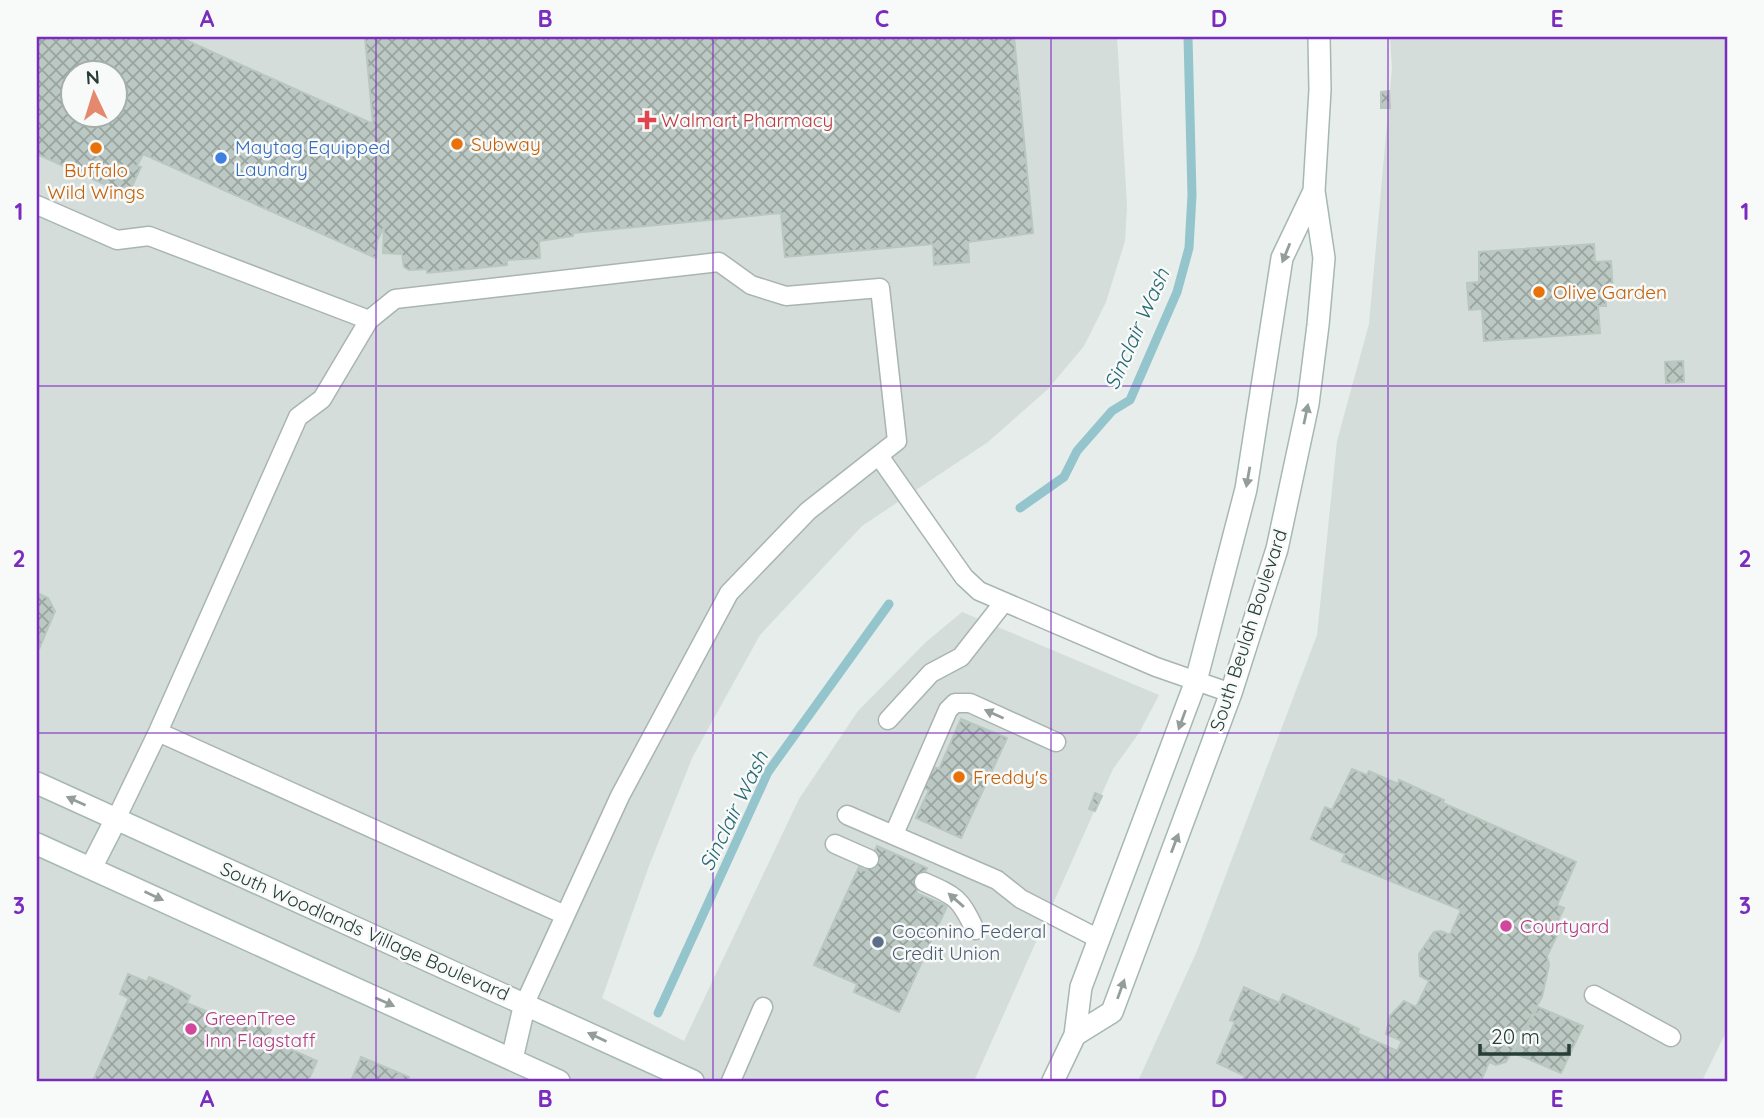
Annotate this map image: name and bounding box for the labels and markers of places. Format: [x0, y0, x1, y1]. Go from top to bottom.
place label: Walmart Pharmacy [661, 108, 833, 132]
marker: Walmart Pharmacy [639, 112, 655, 128]
place label: Subway [471, 132, 541, 156]
place label: Maytag Equipped Laundry [235, 135, 390, 181]
marker: Subway [449, 136, 465, 152]
marker: Buffalo Wild Wings [88, 140, 104, 156]
marker: Maytag Equipped Laundry [213, 150, 229, 166]
place label: Buffalo Wild Wings [47, 158, 145, 204]
place label: Olive Garden [1553, 280, 1667, 304]
marker: Olive Garden [1531, 284, 1547, 300]
place label: Freddy's [973, 765, 1048, 789]
marker: Freddy's [951, 769, 967, 785]
place label: Courtyard [1520, 914, 1609, 938]
marker: Courtyard [1498, 918, 1514, 934]
place label: Coconino Federal Credit Union [892, 919, 1046, 965]
marker: Coconino Federal Credit Union [870, 934, 886, 950]
place label: GreenTree Inn Flagstaff [205, 1006, 316, 1052]
marker: GreenTree Inn Flagstaff [183, 1021, 199, 1037]

